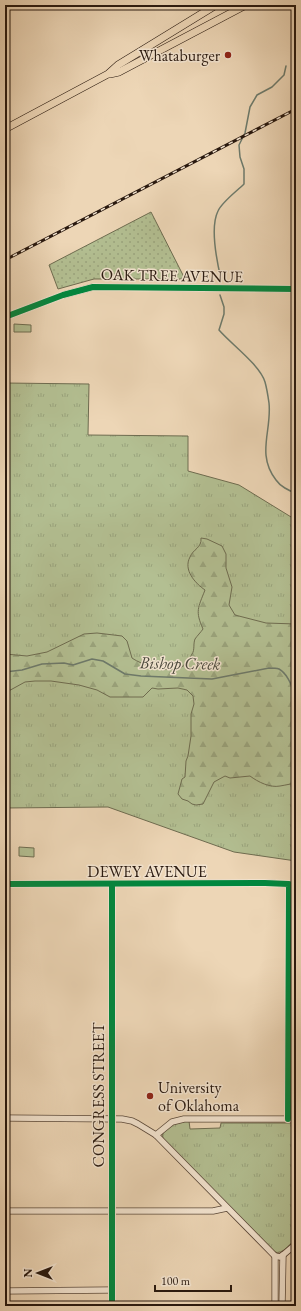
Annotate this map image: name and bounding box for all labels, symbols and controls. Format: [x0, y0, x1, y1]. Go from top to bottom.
place label: Whataburger [139, 45, 221, 66]
marker: Whataburger [223, 50, 233, 60]
street label: OAK TREE AVENUE [101, 264, 243, 287]
water label: Bishop Creek [138, 651, 221, 675]
street label: DEWEY AVENUE [87, 861, 207, 882]
street label: CONGRESS STREET [88, 1022, 109, 1167]
place label: University of Oklahoma [158, 1077, 240, 1116]
marker: University of Oklahoma [145, 1091, 155, 1101]
north arrow [18, 1253, 58, 1293]
scale bar [155, 1267, 231, 1293]
text: N [21, 1268, 35, 1277]
text: 100 m [161, 1273, 191, 1289]

